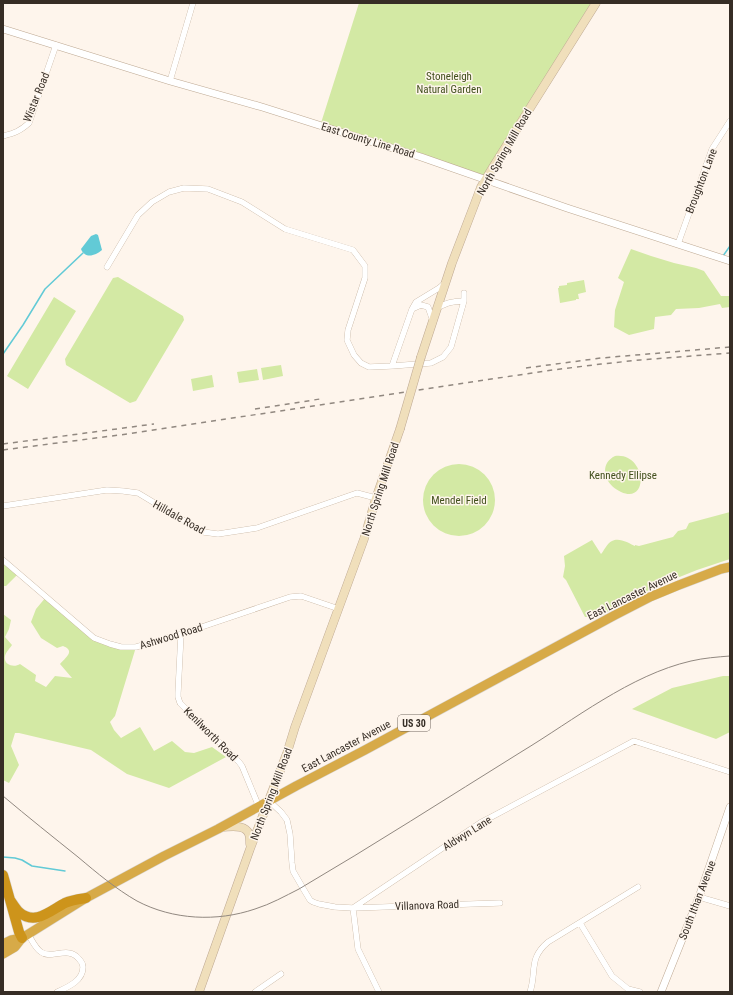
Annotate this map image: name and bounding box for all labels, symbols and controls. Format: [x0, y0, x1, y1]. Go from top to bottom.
street label: Wistar Road [21, 70, 52, 124]
park label: Stoneleigh Natural Garden [416, 70, 482, 96]
street label: North Spring Mill Road [474, 107, 535, 198]
street label: East County Line Road [319, 120, 416, 161]
street label: Broughton Lane [683, 147, 720, 215]
street label: North Spring Mill Road [359, 441, 402, 538]
park label: Kennedy Ellipse [589, 469, 657, 482]
park label: Mendel Field [431, 494, 487, 507]
street label: Hilldale Road [150, 498, 207, 537]
street label: East Lancaster Avenue [585, 568, 679, 623]
street label: Ashwood Road [138, 621, 204, 652]
street label: Kenilworth Road [181, 705, 240, 764]
road number: US 30 [398, 715, 430, 731]
street label: East Lancaster Avenue [300, 718, 393, 775]
street label: North Spring Mill Road [248, 746, 295, 842]
street label: Aldwyn Lane [441, 813, 494, 853]
street label: South Ithan Avenue [676, 859, 719, 942]
street label: Villanova Road [395, 898, 459, 913]

